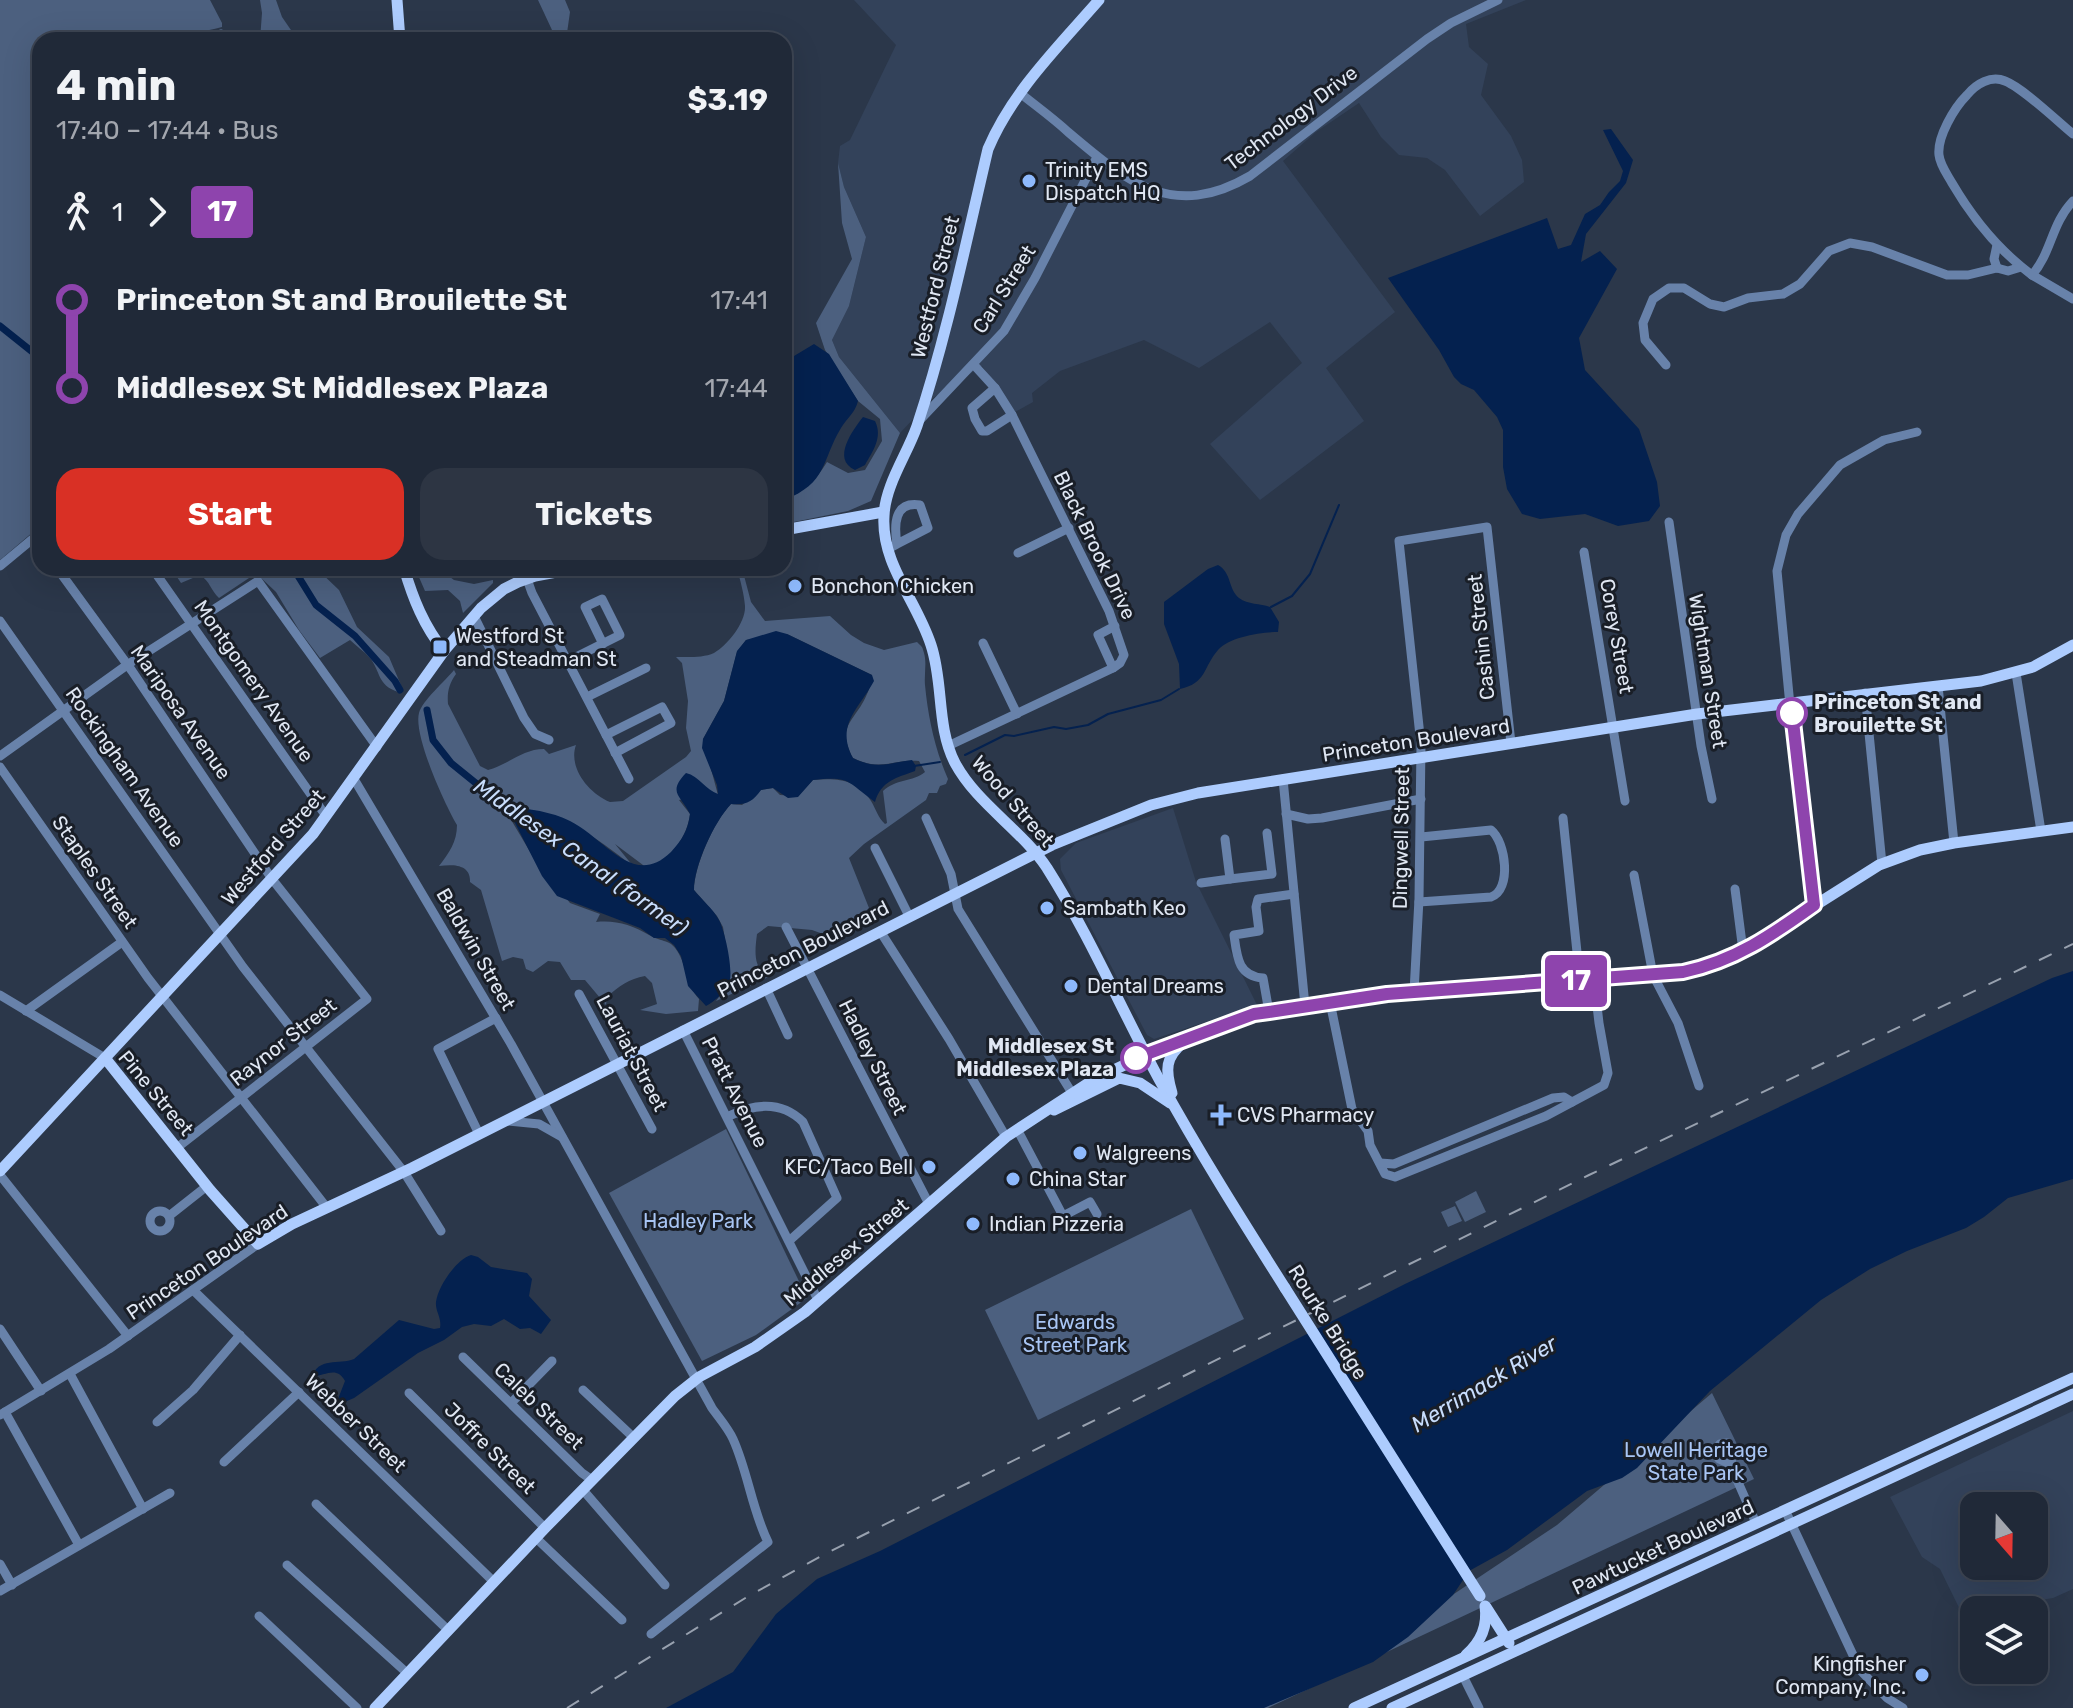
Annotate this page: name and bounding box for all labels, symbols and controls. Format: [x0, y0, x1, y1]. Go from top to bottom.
text: 4 min [56, 59, 177, 111]
street label: Technology Drive [1220, 60, 1362, 176]
text: $3.19 [687, 82, 768, 118]
text: 17:40 – 17:44 · Bus [56, 115, 278, 146]
place label: Trinity EMS Dispatch HQ [1045, 158, 1160, 205]
marker: Trinity EMS Dispatch HQ [1020, 172, 1038, 190]
icon: walk [56, 190, 100, 234]
icon: forward [135, 190, 179, 234]
text: 17 [207, 195, 237, 228]
text: 1 [112, 197, 123, 228]
street label: Westford Street [906, 213, 964, 361]
street label: Carl Street [967, 240, 1041, 338]
text: Princeton St and Brouilette St [116, 282, 567, 318]
text: 17:41 [710, 285, 768, 316]
text: Middlesex St Middlesex Plaza [116, 370, 548, 406]
text: 17:44 [705, 373, 768, 404]
street label: Black Brook Drive [1049, 467, 1141, 623]
button: Start [56, 468, 404, 560]
button: Tickets [420, 468, 768, 560]
street label: Cashin Street [1462, 573, 1500, 701]
place label: Bonchon Chicken [811, 574, 974, 598]
marker: Bonchon Chicken [786, 577, 804, 595]
street label: Corey Street [1595, 577, 1639, 695]
street label: Wightman Street [1684, 592, 1732, 750]
street label: Montgomery Avenue [189, 595, 319, 767]
place label: Westford St and Steadman St [456, 624, 617, 671]
marker: Westford St and Steadman St [431, 638, 449, 656]
street label: Mariposa Avenue [126, 640, 236, 784]
street label: Rockingham Avenue [61, 682, 189, 852]
place label: Princeton St and Brouilette St [1814, 690, 1982, 737]
marker: Princeton St and Brouilette St [1777, 698, 1807, 728]
street label: Princeton Boulevard [1321, 713, 1511, 767]
street label: Wood Street [967, 750, 1059, 852]
street label: Dingwell Street [1388, 767, 1414, 909]
water label: MIddlesex Canal (former) [469, 773, 693, 941]
street label: Westford Street [216, 784, 330, 910]
street label: Staples Street [47, 811, 143, 933]
street label: Baldwin Street [431, 884, 521, 1014]
street label: Princeton Boulevard [713, 895, 893, 1003]
place label: Sambath Keo [1063, 896, 1186, 920]
marker: Sambath Keo [1038, 899, 1056, 917]
line badge: 17 [1540, 955, 1612, 1007]
text: 17 [1561, 964, 1591, 997]
place label: Dental Dreams [1087, 974, 1224, 998]
marker: Dental Dreams [1062, 977, 1080, 995]
street label: Lauriat Street [591, 991, 673, 1115]
street label: Raynor Street [225, 993, 341, 1091]
street label: Hadley Street [834, 995, 912, 1119]
street label: Pratt Avenue [697, 1033, 773, 1151]
place label: Middlesex St Middlesex Plaza [956, 1034, 1114, 1081]
marker: Middlesex St Middlesex Plaza [1121, 1043, 1151, 1073]
street label: Pine Street [113, 1046, 199, 1141]
place label: CVS Pharmacy [1237, 1103, 1374, 1127]
marker: CVS Pharmacy [1212, 1106, 1230, 1124]
place label: Walgreens [1096, 1141, 1192, 1165]
marker: Walgreens [1071, 1144, 1089, 1162]
place label: KFC/Taco Bell [784, 1155, 913, 1179]
marker: KFC/Taco Bell [920, 1158, 938, 1176]
place label: China Star [1029, 1167, 1127, 1191]
marker: China Star [1004, 1170, 1022, 1188]
street label: Middlesex Street [779, 1193, 913, 1311]
street label: Princeton Boulevard [122, 1199, 292, 1325]
park label: Hadley Park [643, 1209, 754, 1233]
place label: Indian Pizzeria [989, 1212, 1124, 1236]
marker: Indian Pizzeria [964, 1215, 982, 1233]
street label: Rourke Bridge [1283, 1260, 1373, 1384]
park label: Edwards Street Park [1023, 1310, 1128, 1357]
water label: Merrimack River [1406, 1329, 1563, 1438]
street label: Caleb Street [489, 1357, 589, 1455]
street label: Webber Street [300, 1369, 412, 1477]
street label: Joffre Street [439, 1397, 541, 1499]
park label: Lowell Heritage State Park [1624, 1438, 1768, 1485]
north arrow [1960, 1492, 2048, 1580]
map controls [1960, 1492, 2048, 1684]
street label: Pawtucket Boulevard [1568, 1494, 1758, 1600]
button: layers [1960, 1596, 2048, 1684]
place label: Kingfisher Company, Inc. [1775, 1652, 1906, 1699]
marker: Kingfisher Company, Inc. [1913, 1666, 1931, 1684]

